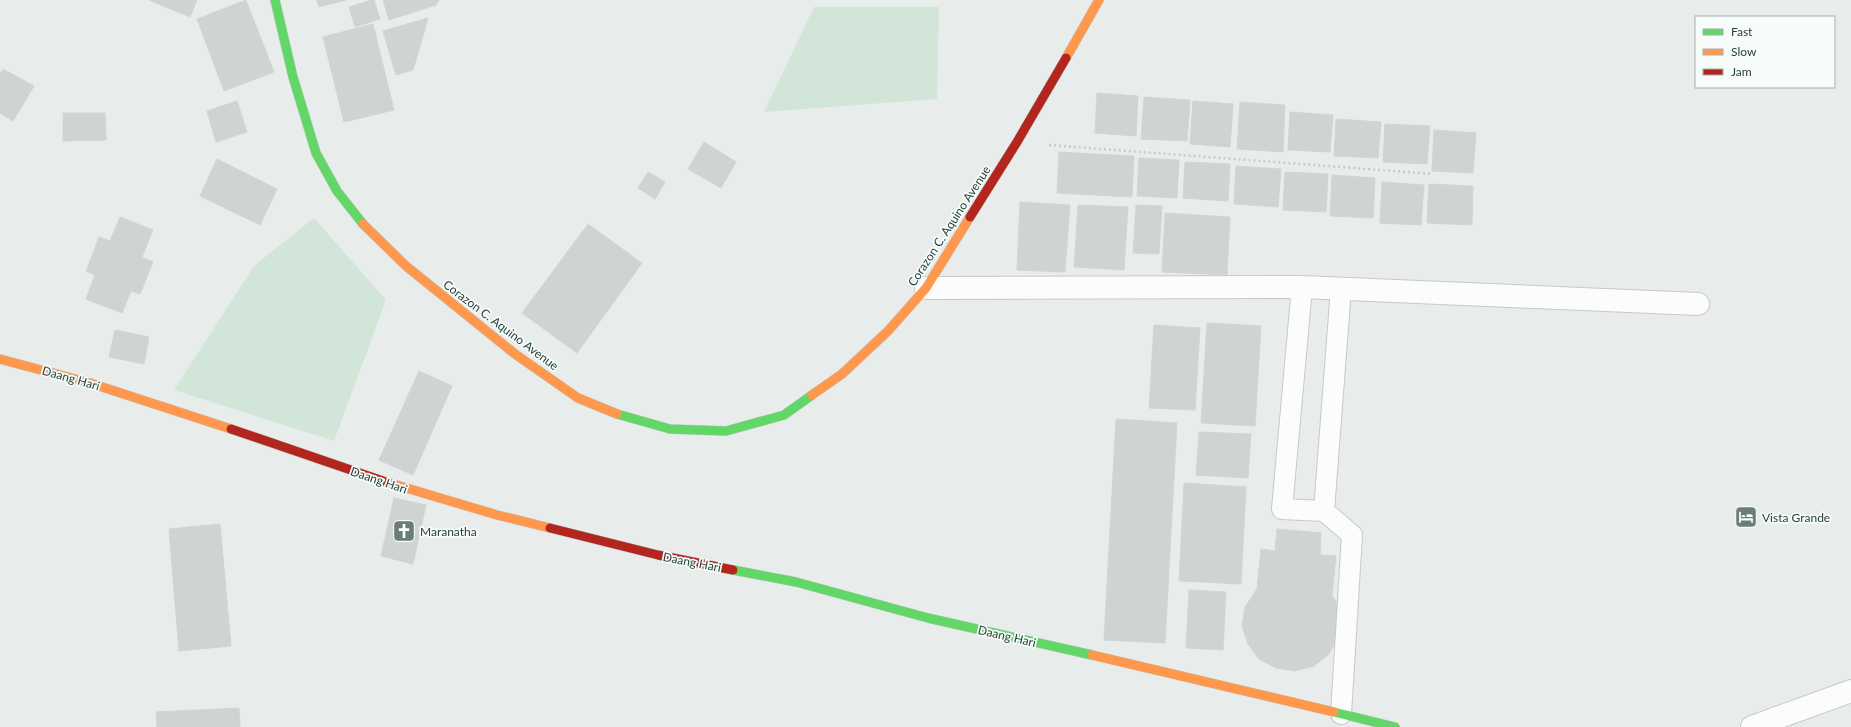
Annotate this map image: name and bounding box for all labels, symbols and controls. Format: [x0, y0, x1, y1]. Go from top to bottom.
legend [1695, 16, 1835, 88]
text: Fast [1731, 24, 1753, 39]
text: Slow [1731, 44, 1757, 59]
text: Jam [1731, 64, 1752, 79]
street label: Corazon C. Aquino Avenue [904, 163, 994, 289]
street label: Corazon C. Aquino Avenue [440, 277, 562, 373]
street label: Daang Hari [41, 363, 102, 393]
street label: Daang Hari [349, 463, 409, 497]
hotel icon: Vista Grande [1733, 504, 1759, 530]
place label: Vista Grande [1762, 510, 1830, 525]
church icon: Maranatha [391, 518, 417, 544]
place label: Maranatha [420, 524, 477, 539]
street label: Daang Hari [662, 549, 723, 575]
street label: Daang Hari [977, 622, 1038, 650]

